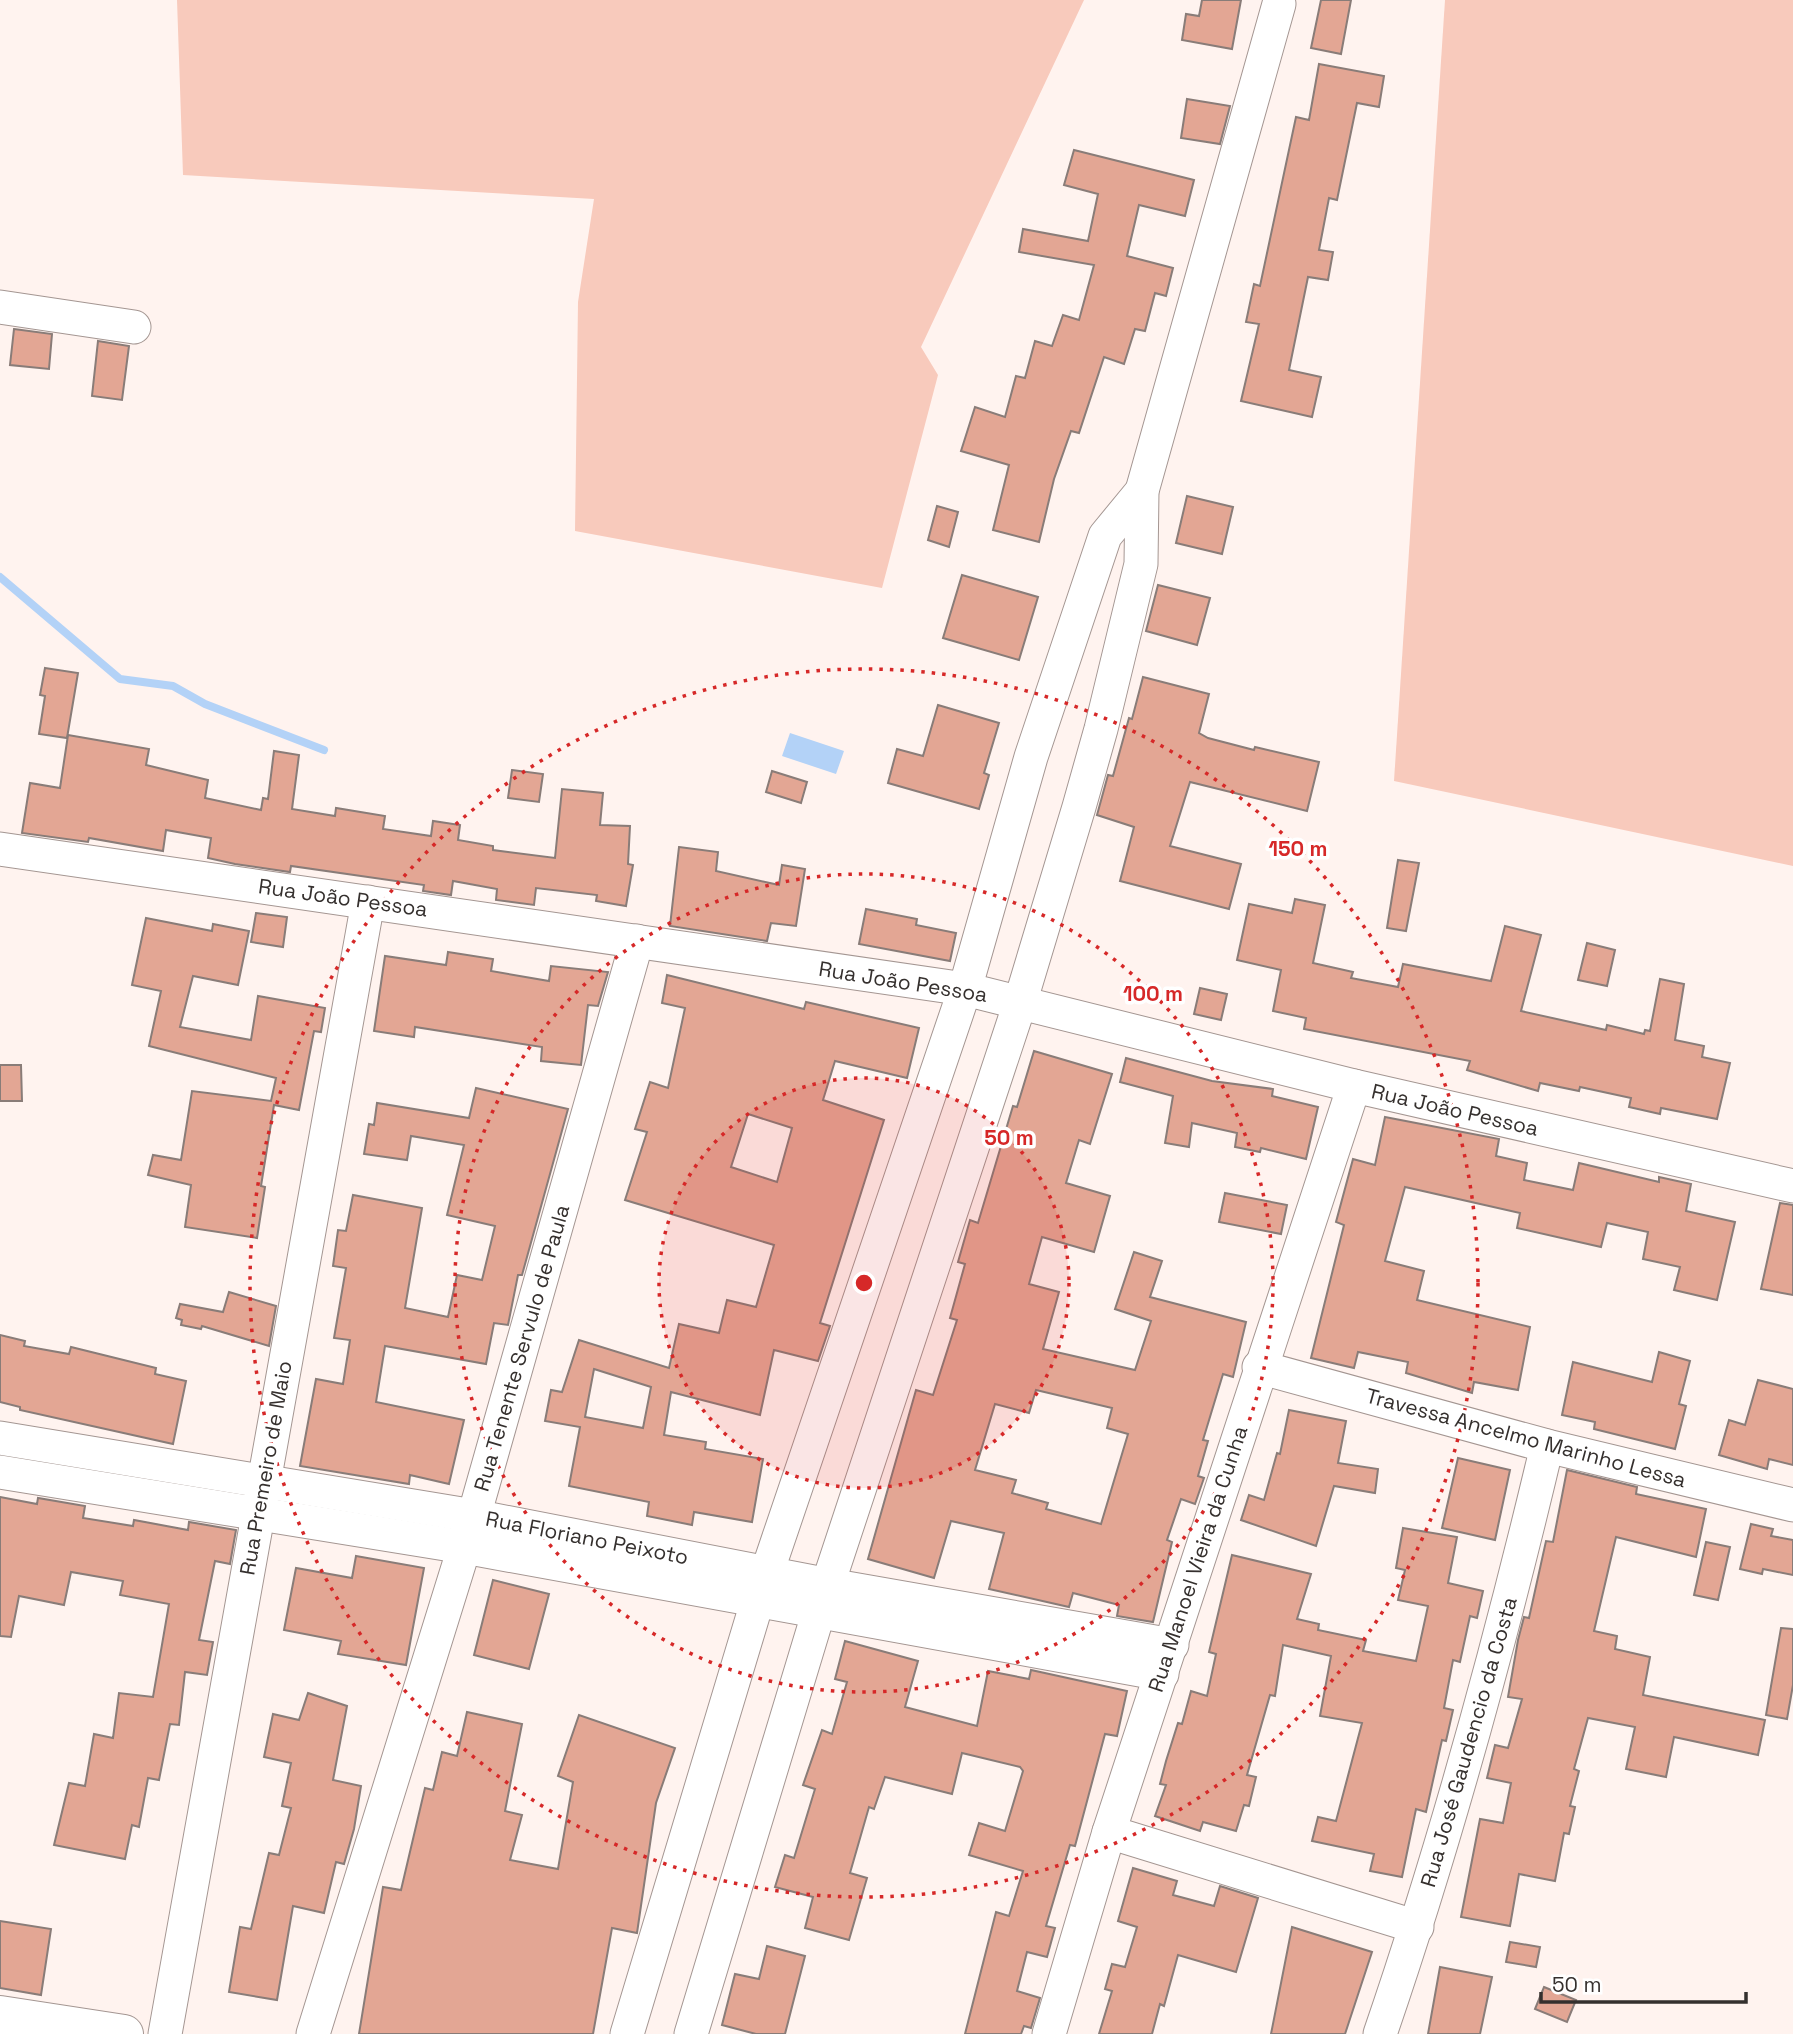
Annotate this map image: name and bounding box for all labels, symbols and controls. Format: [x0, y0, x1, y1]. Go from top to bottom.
text: 150 m [1269, 835, 1327, 862]
street label: Rua João Pessoa [257, 872, 429, 923]
street label: Rua João Pessoa [817, 955, 989, 1008]
text: 100 m [1123, 980, 1183, 1007]
street label: Rua João Pessoa [1369, 1077, 1541, 1142]
text: 50 m [984, 1124, 1034, 1151]
street label: Rua Tenente Servulo de Paula [468, 1201, 575, 1494]
centre of rings [852, 1271, 876, 1295]
street label: Rua Premeiro de Maio [233, 1359, 298, 1577]
street label: Travessa Ancelmo Marinho Lessa [1363, 1382, 1689, 1493]
street label: Rua Manoel Vieira da Cunha [1142, 1422, 1253, 1695]
street label: Rua Floriano Peixoto [483, 1505, 691, 1570]
street label: Rua José Gaudencio da Costa [1414, 1594, 1523, 1890]
scale bar [1541, 1960, 1746, 2004]
text: 50 m [1552, 1971, 1602, 1998]

